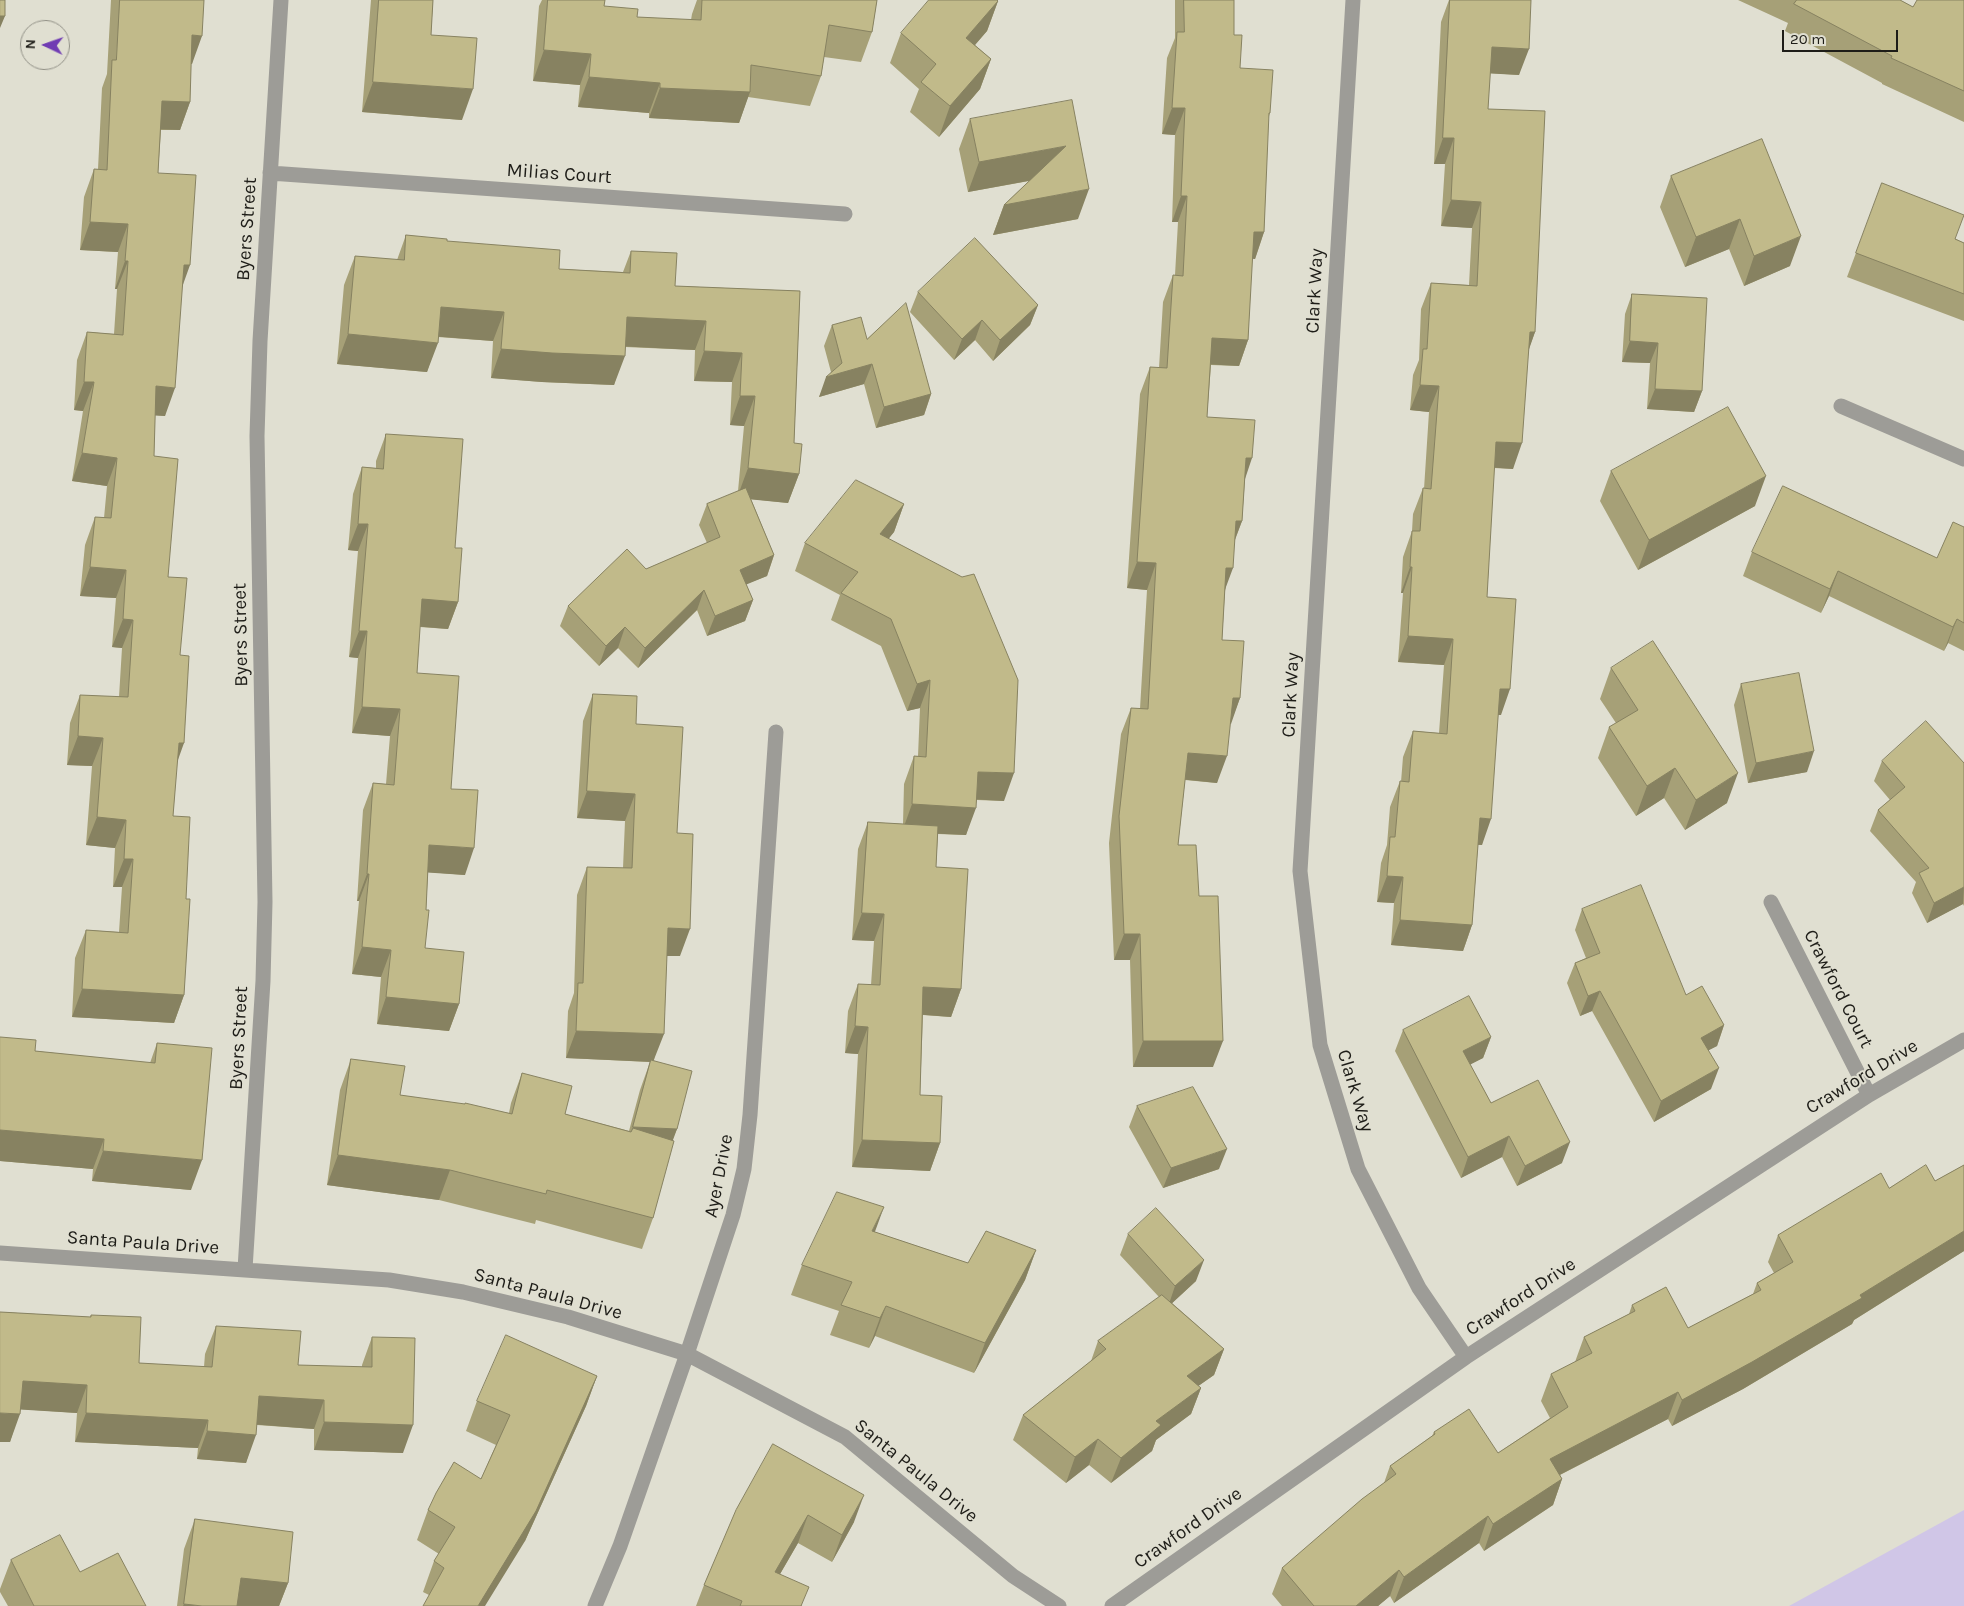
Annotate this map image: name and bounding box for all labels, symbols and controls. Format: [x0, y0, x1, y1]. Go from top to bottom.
north arrow [20, 20, 70, 70]
scale bar [1784, 20, 1900, 52]
text: 20 m [1790, 30, 1825, 48]
text: N [22, 39, 39, 50]
street label: Milias Court [506, 159, 612, 189]
street label: Byers Street [232, 176, 262, 282]
street label: Clark Way [1301, 248, 1329, 334]
street label: Byers Street [229, 583, 253, 687]
street label: Clark Way [1277, 652, 1305, 738]
street label: Crawford Court [1798, 926, 1878, 1052]
street label: Byers Street [225, 986, 253, 1090]
street label: Crawford Drive [1802, 1035, 1922, 1119]
street label: Clark Way [1332, 1047, 1378, 1135]
street label: Ayer Drive [700, 1132, 738, 1220]
street label: Santa Paula Drive [66, 1226, 220, 1260]
street label: Crawford Drive [1462, 1253, 1580, 1341]
street label: Santa Paula Drive [471, 1263, 625, 1325]
street label: Santa Paula Drive [850, 1414, 982, 1528]
street label: Crawford Drive [1130, 1482, 1246, 1574]

